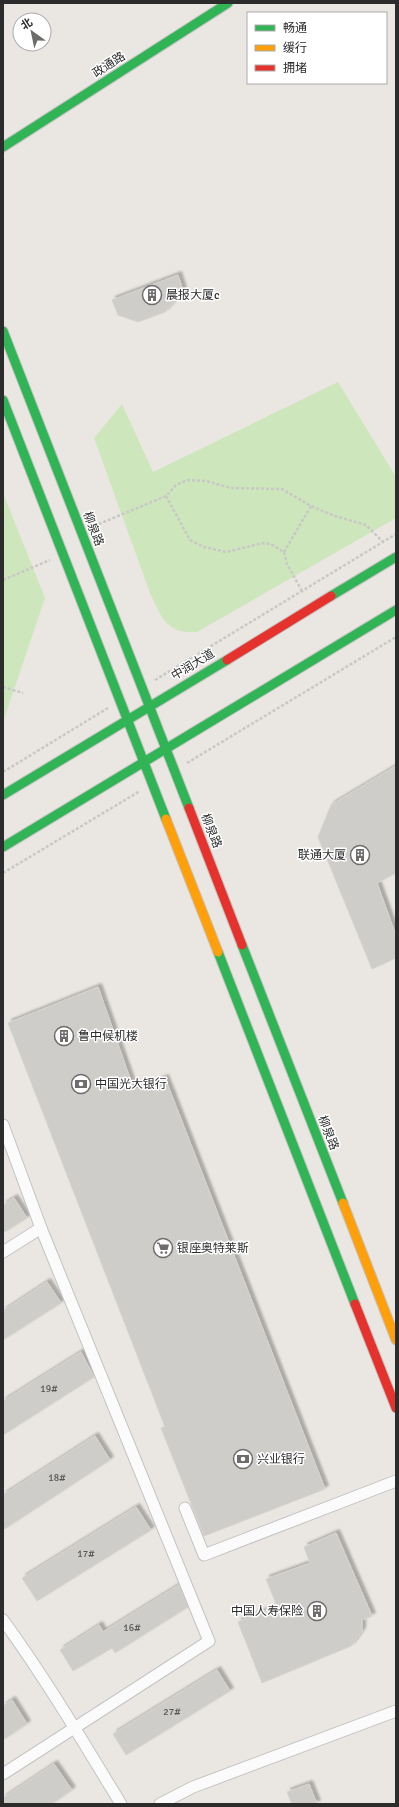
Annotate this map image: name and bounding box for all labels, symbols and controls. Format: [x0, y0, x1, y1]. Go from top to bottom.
north arrow [12, 12, 52, 52]
legend [247, 12, 387, 84]
text: 北 [19, 16, 35, 32]
text: 畅通 [283, 21, 307, 36]
text: 缓行 [283, 41, 307, 56]
street label: 政通路 [90, 49, 128, 81]
text: 拥堵 [283, 61, 307, 76]
building icon: 晨报大厦c [141, 284, 163, 306]
place label: 晨报大厦c [166, 288, 220, 303]
street label: 柳泉路 [80, 510, 106, 548]
street label: 中润大道 [169, 646, 217, 684]
street label: 柳泉路 [198, 812, 224, 850]
building icon: 联通大厦 [349, 844, 371, 866]
place label: 联通大厦 [298, 848, 346, 863]
building icon: 鲁中候机楼 [53, 1025, 75, 1047]
place label: 鲁中候机楼 [78, 1029, 138, 1044]
bank icon: 中国光大银行 [70, 1073, 92, 1095]
place label: 中国光大银行 [95, 1077, 167, 1092]
street label: 柳泉路 [315, 1114, 341, 1152]
supermarket icon: 银座奥特莱斯 [152, 1237, 174, 1259]
place label: 银座奥特莱斯 [177, 1241, 249, 1256]
house number: 19# [40, 1383, 58, 1395]
bank icon: 兴业银行 [232, 1448, 254, 1470]
place label: 兴业银行 [257, 1452, 305, 1467]
house number: 18# [48, 1472, 66, 1484]
house number: 17# [77, 1548, 95, 1560]
building icon: 中国人寿保险 [306, 1600, 328, 1622]
place label: 中国人寿保险 [231, 1604, 303, 1619]
house number: 16# [123, 1622, 141, 1634]
house number: 27# [163, 1706, 181, 1718]

